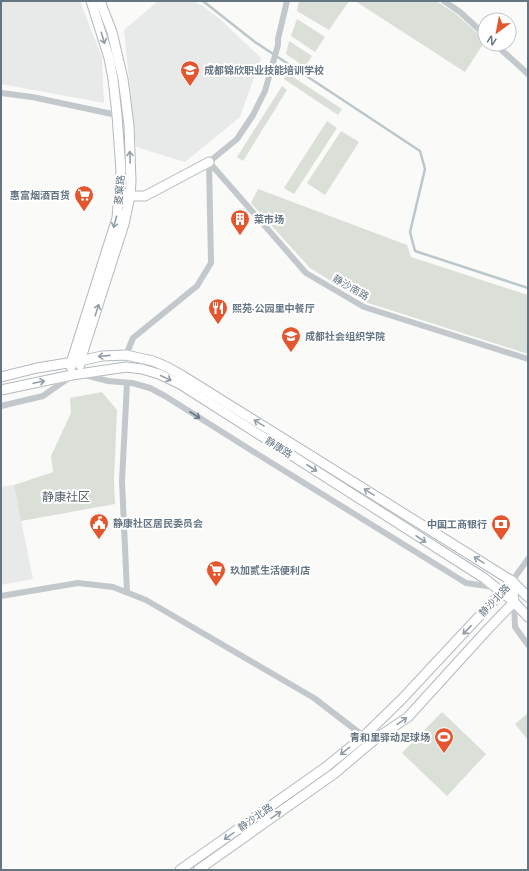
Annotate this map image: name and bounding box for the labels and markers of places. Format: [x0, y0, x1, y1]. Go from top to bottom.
school or university icon: 成都锦欣职业技能培训学校 [179, 59, 201, 87]
place label: 成都锦欣职业技能培训学校 [204, 64, 324, 77]
supermarket icon: 惠富烟酒百货 [73, 184, 95, 212]
place label: 惠富烟酒百货 [10, 189, 70, 202]
building icon: 菜市场 [229, 208, 251, 236]
place label: 菜市场 [254, 214, 284, 226]
restaurant icon: 熙苑·公园里中餐厅 [207, 297, 229, 325]
place label: 熙苑·公园里中餐厅 [232, 303, 315, 315]
school or university icon: 成都社会组织学院 [280, 325, 302, 353]
place label: 成都社会组织学院 [305, 330, 385, 343]
public building icon: 静康社区居民委员会 [88, 512, 110, 540]
bank icon: 中国工商银行 [490, 513, 512, 541]
place label: 静康社区居民委员会 [113, 517, 203, 530]
place label: 中国工商银行 [427, 519, 487, 531]
supermarket icon: 玖加贰生活便利店 [205, 559, 227, 587]
place label: 玖加贰生活便利店 [230, 564, 310, 577]
sports icon: 青和里驿动足球场 [433, 726, 455, 754]
place label: 青和里驿动足球场 [350, 732, 430, 744]

